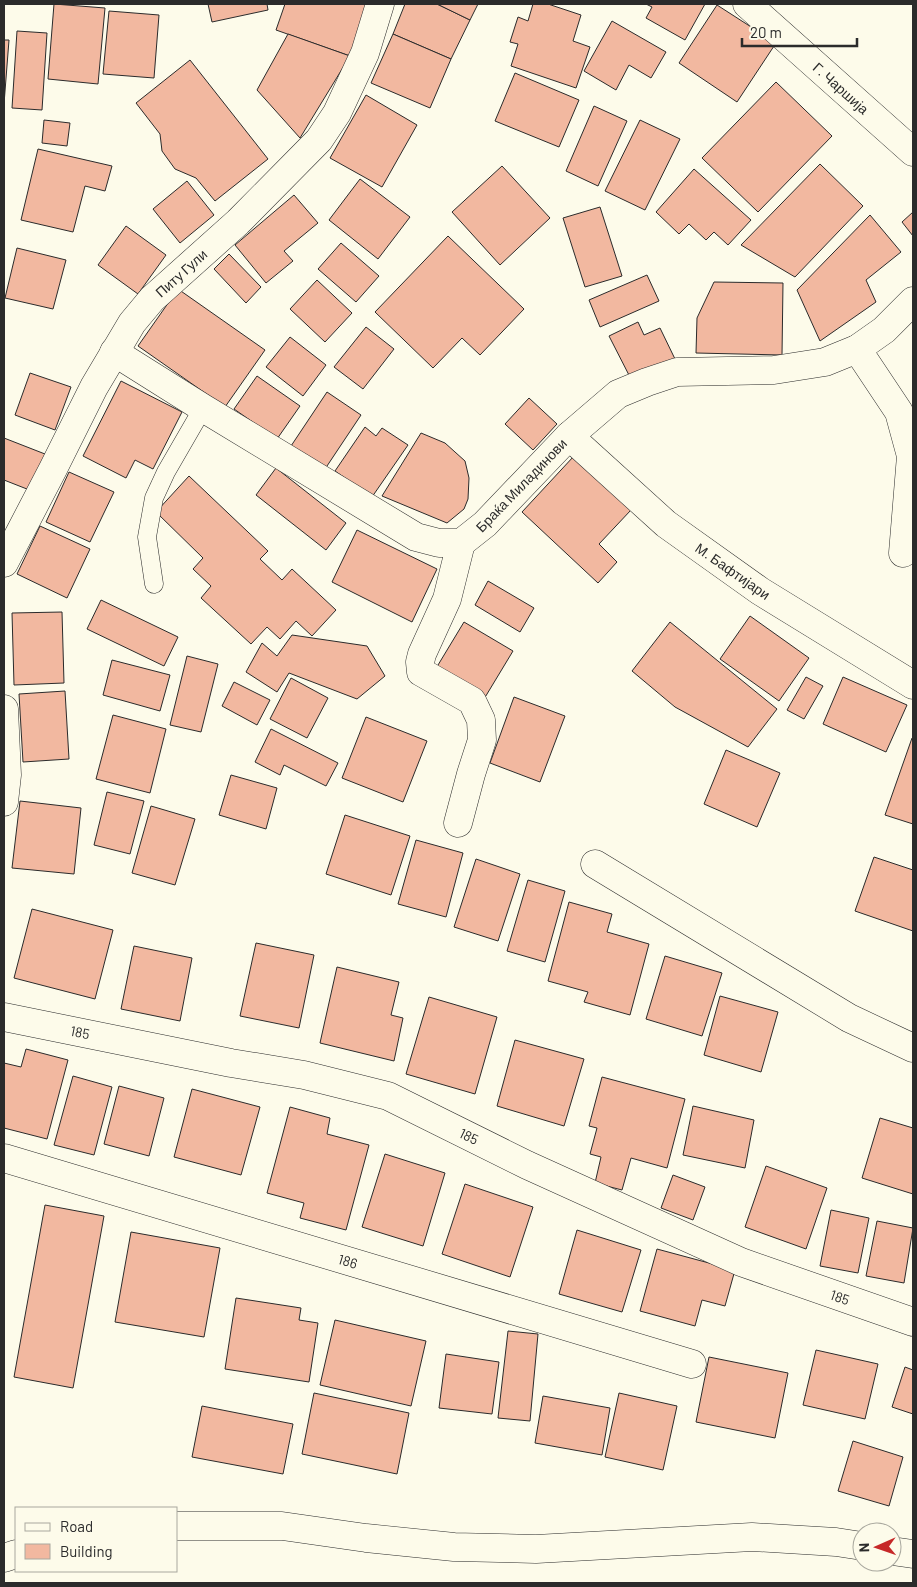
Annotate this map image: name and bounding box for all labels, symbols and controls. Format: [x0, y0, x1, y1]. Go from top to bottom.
scale bar [742, 15, 857, 47]
text: 20 m [750, 23, 782, 41]
street label: Г. Чаршија [810, 59, 873, 118]
street label: Питу Гули [152, 245, 210, 301]
street label: Браќа Миладинови [472, 435, 570, 535]
street label: М. Бафтијари [692, 539, 774, 603]
street label: 185 [69, 1022, 91, 1042]
street label: 185 [457, 1124, 481, 1148]
street label: 186 [336, 1250, 360, 1272]
street label: 185 [828, 1286, 852, 1308]
legend [15, 1507, 178, 1572]
text: Road [60, 1517, 93, 1535]
north arrow [852, 1522, 902, 1572]
text: Building [60, 1542, 113, 1560]
text: N [855, 1543, 872, 1552]

